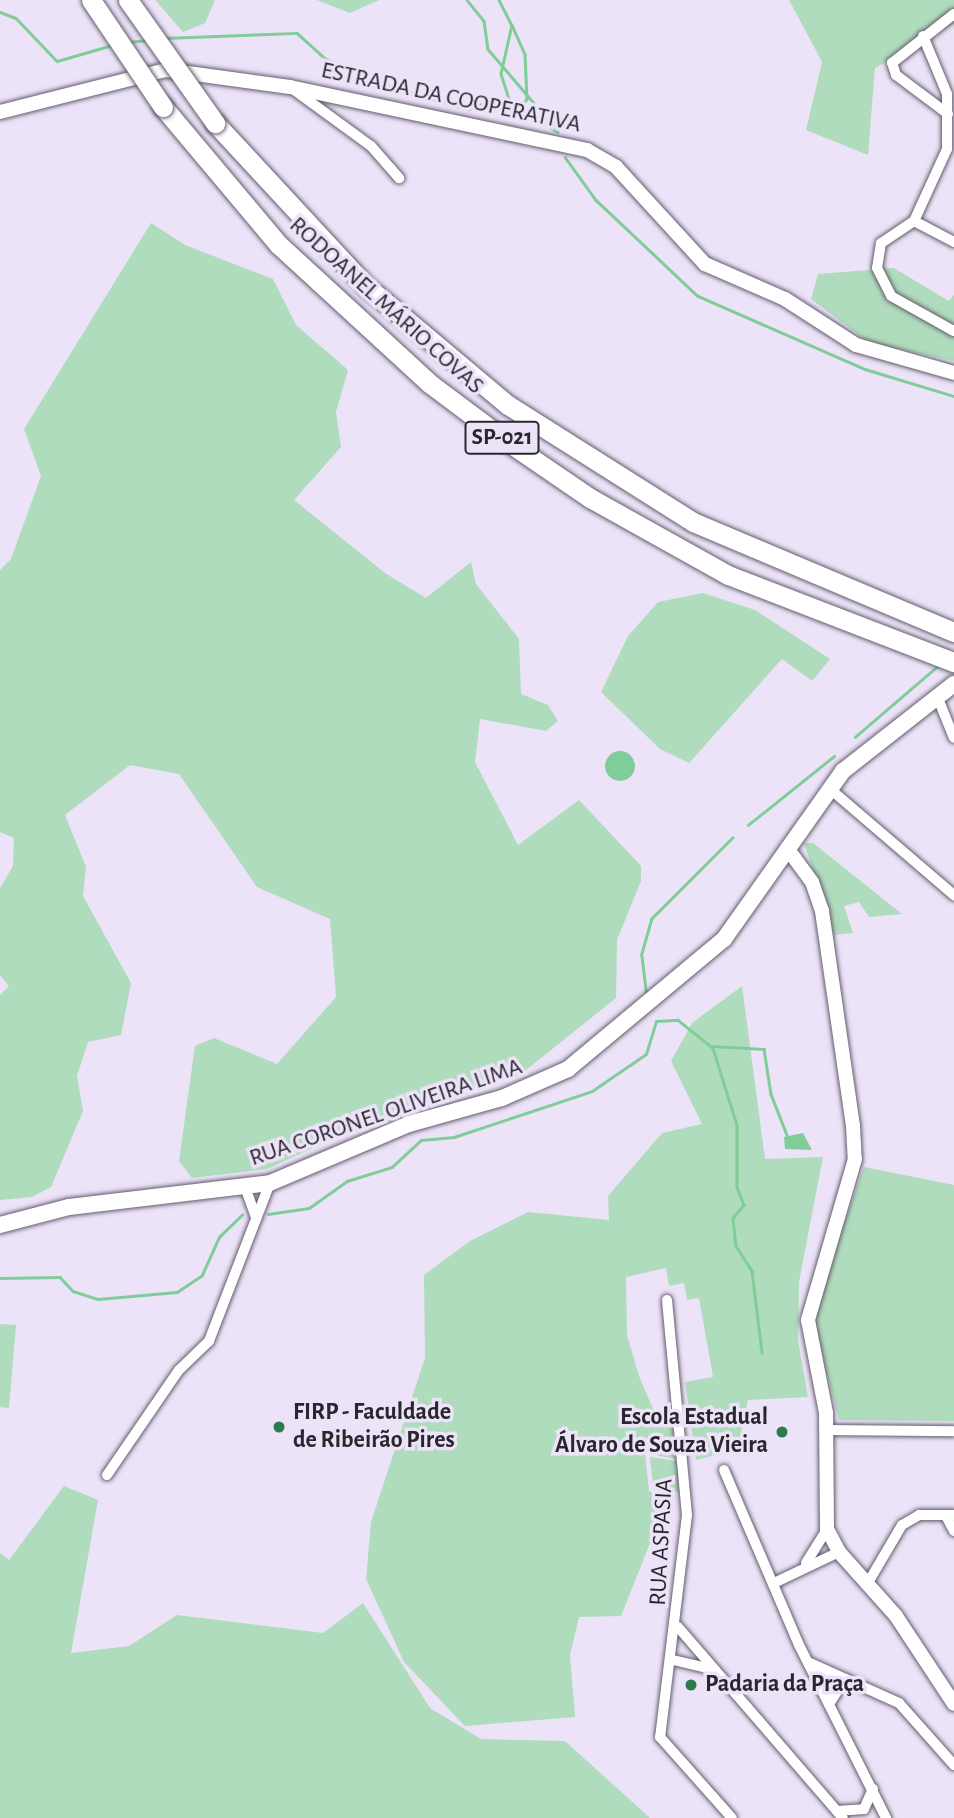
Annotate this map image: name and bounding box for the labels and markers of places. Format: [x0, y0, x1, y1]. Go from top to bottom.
place label: FIRP - Faculdade de Ribeirão Pires [293, 1399, 455, 1455]
place label: Escola Estadual Álvaro de Souza Vieira [555, 1404, 768, 1460]
marker: FIRP - Faculdade de Ribeirão Pires [271, 1419, 287, 1435]
marker: Escola Estadual Álvaro de Souza Vieira [774, 1424, 790, 1440]
place label: Padaria da Praça [705, 1671, 864, 1699]
marker: Padaria da Praça [683, 1677, 699, 1693]

